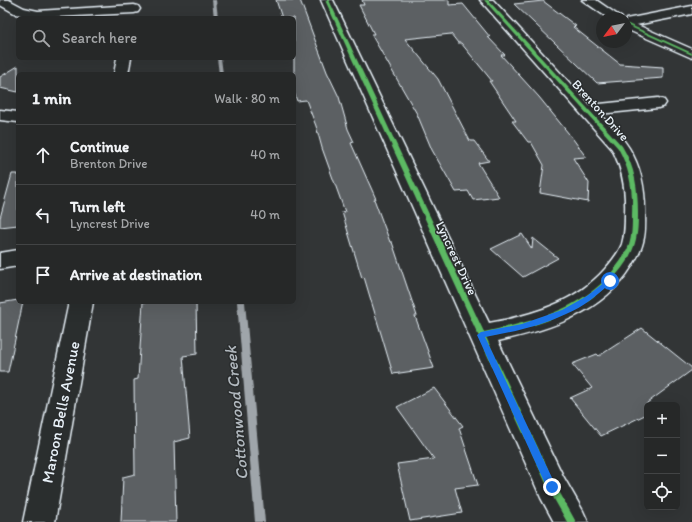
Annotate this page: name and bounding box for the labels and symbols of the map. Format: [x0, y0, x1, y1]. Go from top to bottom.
north arrow [596, 12, 632, 48]
street label: Brenton Drive [569, 77, 632, 144]
street label: Lyncrest Drive [433, 219, 480, 298]
route start [601, 272, 619, 290]
street label: Maroon Bells Avenue [37, 339, 84, 485]
water label: Cottonwood Creek [220, 344, 252, 481]
route end [543, 478, 561, 496]

